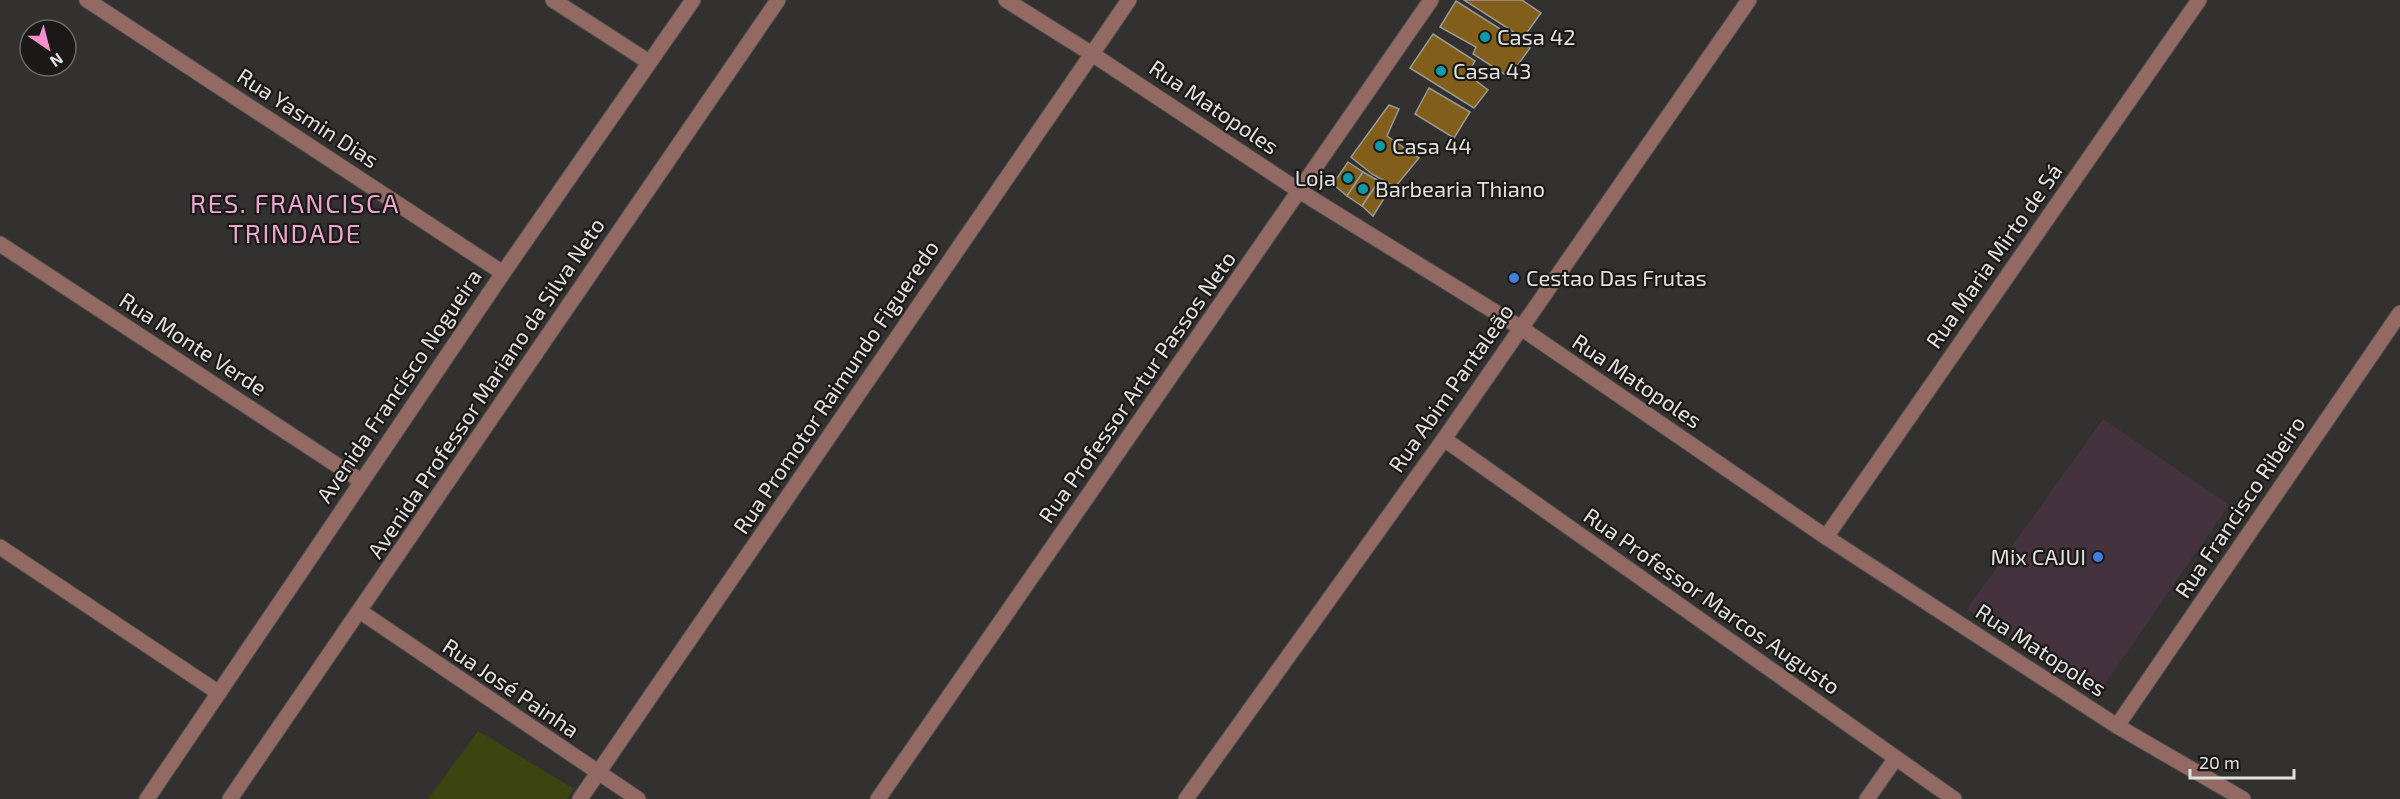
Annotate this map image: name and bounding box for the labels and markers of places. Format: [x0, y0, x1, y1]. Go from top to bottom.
place label: Casa 42 [1497, 23, 1576, 49]
marker: Casa 42 [1478, 30, 1492, 44]
place label: Casa 43 [1453, 57, 1532, 83]
marker: Casa 43 [1434, 64, 1448, 78]
place label: Casa 44 [1392, 132, 1472, 158]
marker: Casa 44 [1373, 139, 1387, 153]
place label: Loja [1295, 164, 1336, 191]
marker: Loja [1341, 171, 1355, 185]
place label: Barbearia Thiano [1375, 175, 1545, 201]
marker: Barbearia Thiano [1356, 182, 1370, 196]
place label: Cestao Das Frutas [1526, 264, 1707, 290]
marker: Cestao Das Frutas [1507, 271, 1521, 285]
place label: Mix CAJUI [1991, 543, 2086, 569]
marker: Mix CAJUI [2091, 550, 2105, 564]

